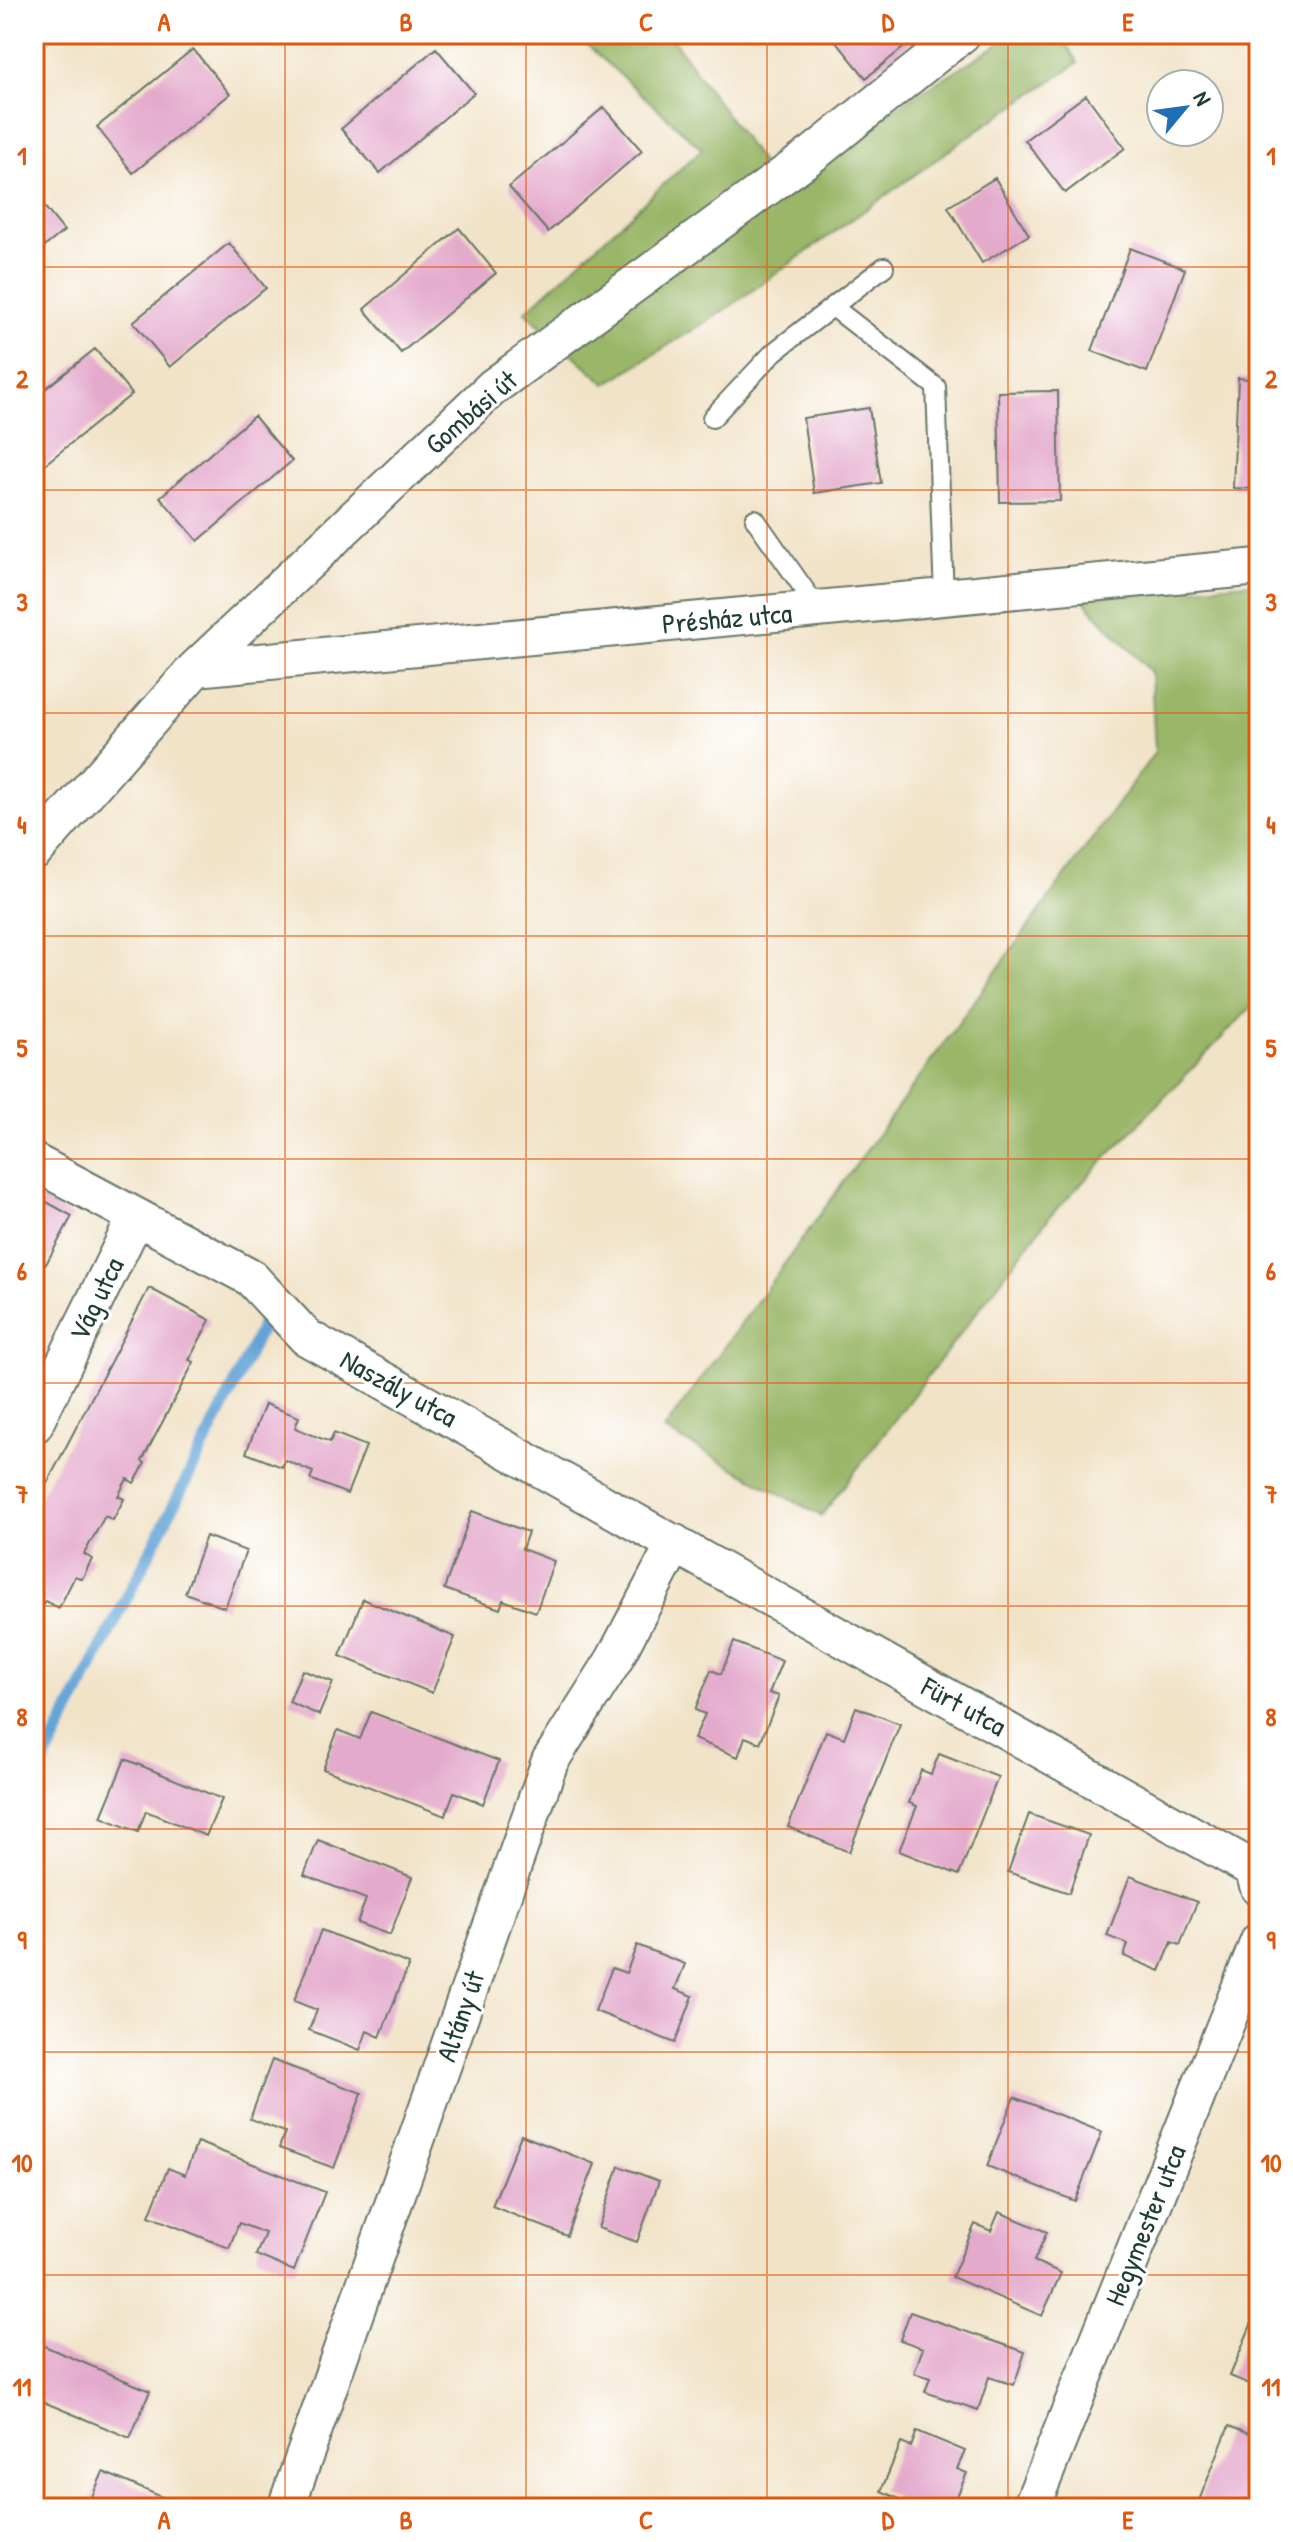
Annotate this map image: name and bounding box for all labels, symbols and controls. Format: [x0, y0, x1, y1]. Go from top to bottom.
text: A [158, 4, 171, 39]
text: B [399, 4, 413, 39]
text: C [639, 4, 653, 39]
text: D [882, 4, 895, 39]
text: E [1122, 4, 1134, 39]
north arrow [1145, 68, 1225, 148]
text: N [1187, 86, 1219, 111]
text: 1 [17, 138, 27, 173]
text: 1 [1266, 138, 1276, 173]
text: 2 [16, 361, 29, 396]
street label: Gombási út [417, 361, 525, 463]
text: 2 [1265, 361, 1278, 396]
text: 3 [16, 584, 28, 619]
text: 3 [1265, 584, 1277, 619]
street label: Présház utca [661, 593, 793, 643]
text: 4 [17, 807, 27, 842]
text: 4 [1266, 807, 1276, 842]
text: 5 [17, 1030, 28, 1065]
text: 5 [1266, 1030, 1277, 1065]
street label: Vág utca [60, 1251, 132, 1347]
text: 6 [17, 1253, 28, 1288]
text: 6 [1266, 1253, 1277, 1288]
street label: Naszály utca [334, 1340, 464, 1436]
text: 7 [15, 1476, 29, 1511]
text: 7 [1264, 1476, 1278, 1511]
street label: Fürt utca [914, 1667, 1013, 1745]
text: 8 [16, 1699, 28, 1734]
text: 8 [1265, 1699, 1277, 1734]
text: 9 [17, 1922, 27, 1957]
text: 9 [1266, 1922, 1276, 1957]
street label: Altány út [427, 1965, 493, 2066]
street label: Hegymester utca [1096, 2139, 1195, 2311]
text: 10 [11, 2145, 33, 2180]
text: 10 [1260, 2145, 1282, 2180]
text: 11 [13, 2369, 31, 2404]
text: 11 [1262, 2369, 1280, 2404]
text: A [158, 2502, 171, 2537]
text: B [399, 2502, 413, 2537]
text: C [639, 2502, 653, 2537]
text: D [882, 2502, 895, 2537]
text: E [1122, 2502, 1134, 2537]

